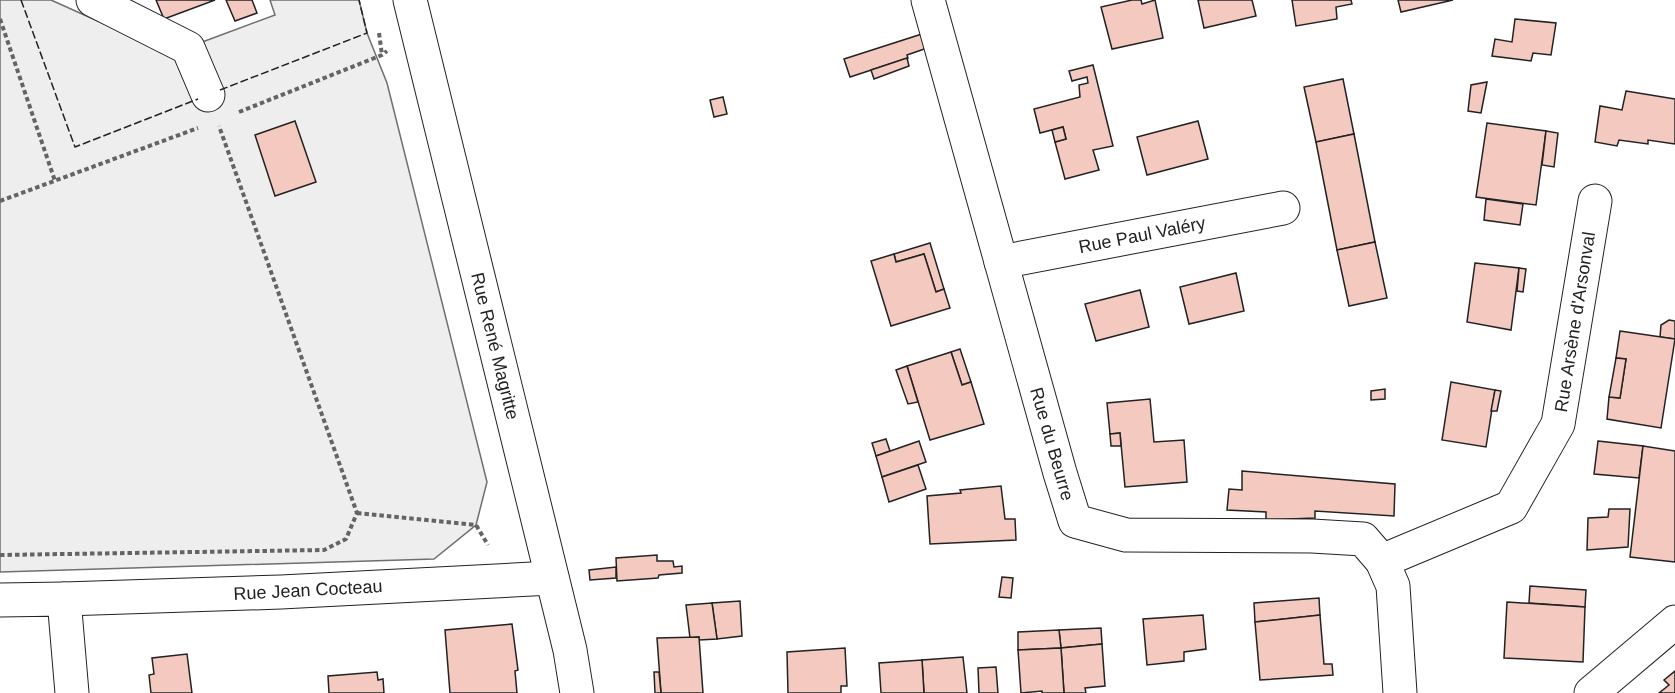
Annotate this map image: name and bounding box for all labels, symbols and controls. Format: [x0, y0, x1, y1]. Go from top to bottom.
street label: Rue Paul Valéry [1077, 213, 1207, 257]
street label: Rue Arsène d'Arsonval [1551, 230, 1599, 414]
street label: Rue René Magritte [467, 270, 523, 422]
street label: Rue du Beurre [1026, 385, 1078, 503]
street label: Rue Jean Cocteau [233, 576, 383, 604]

